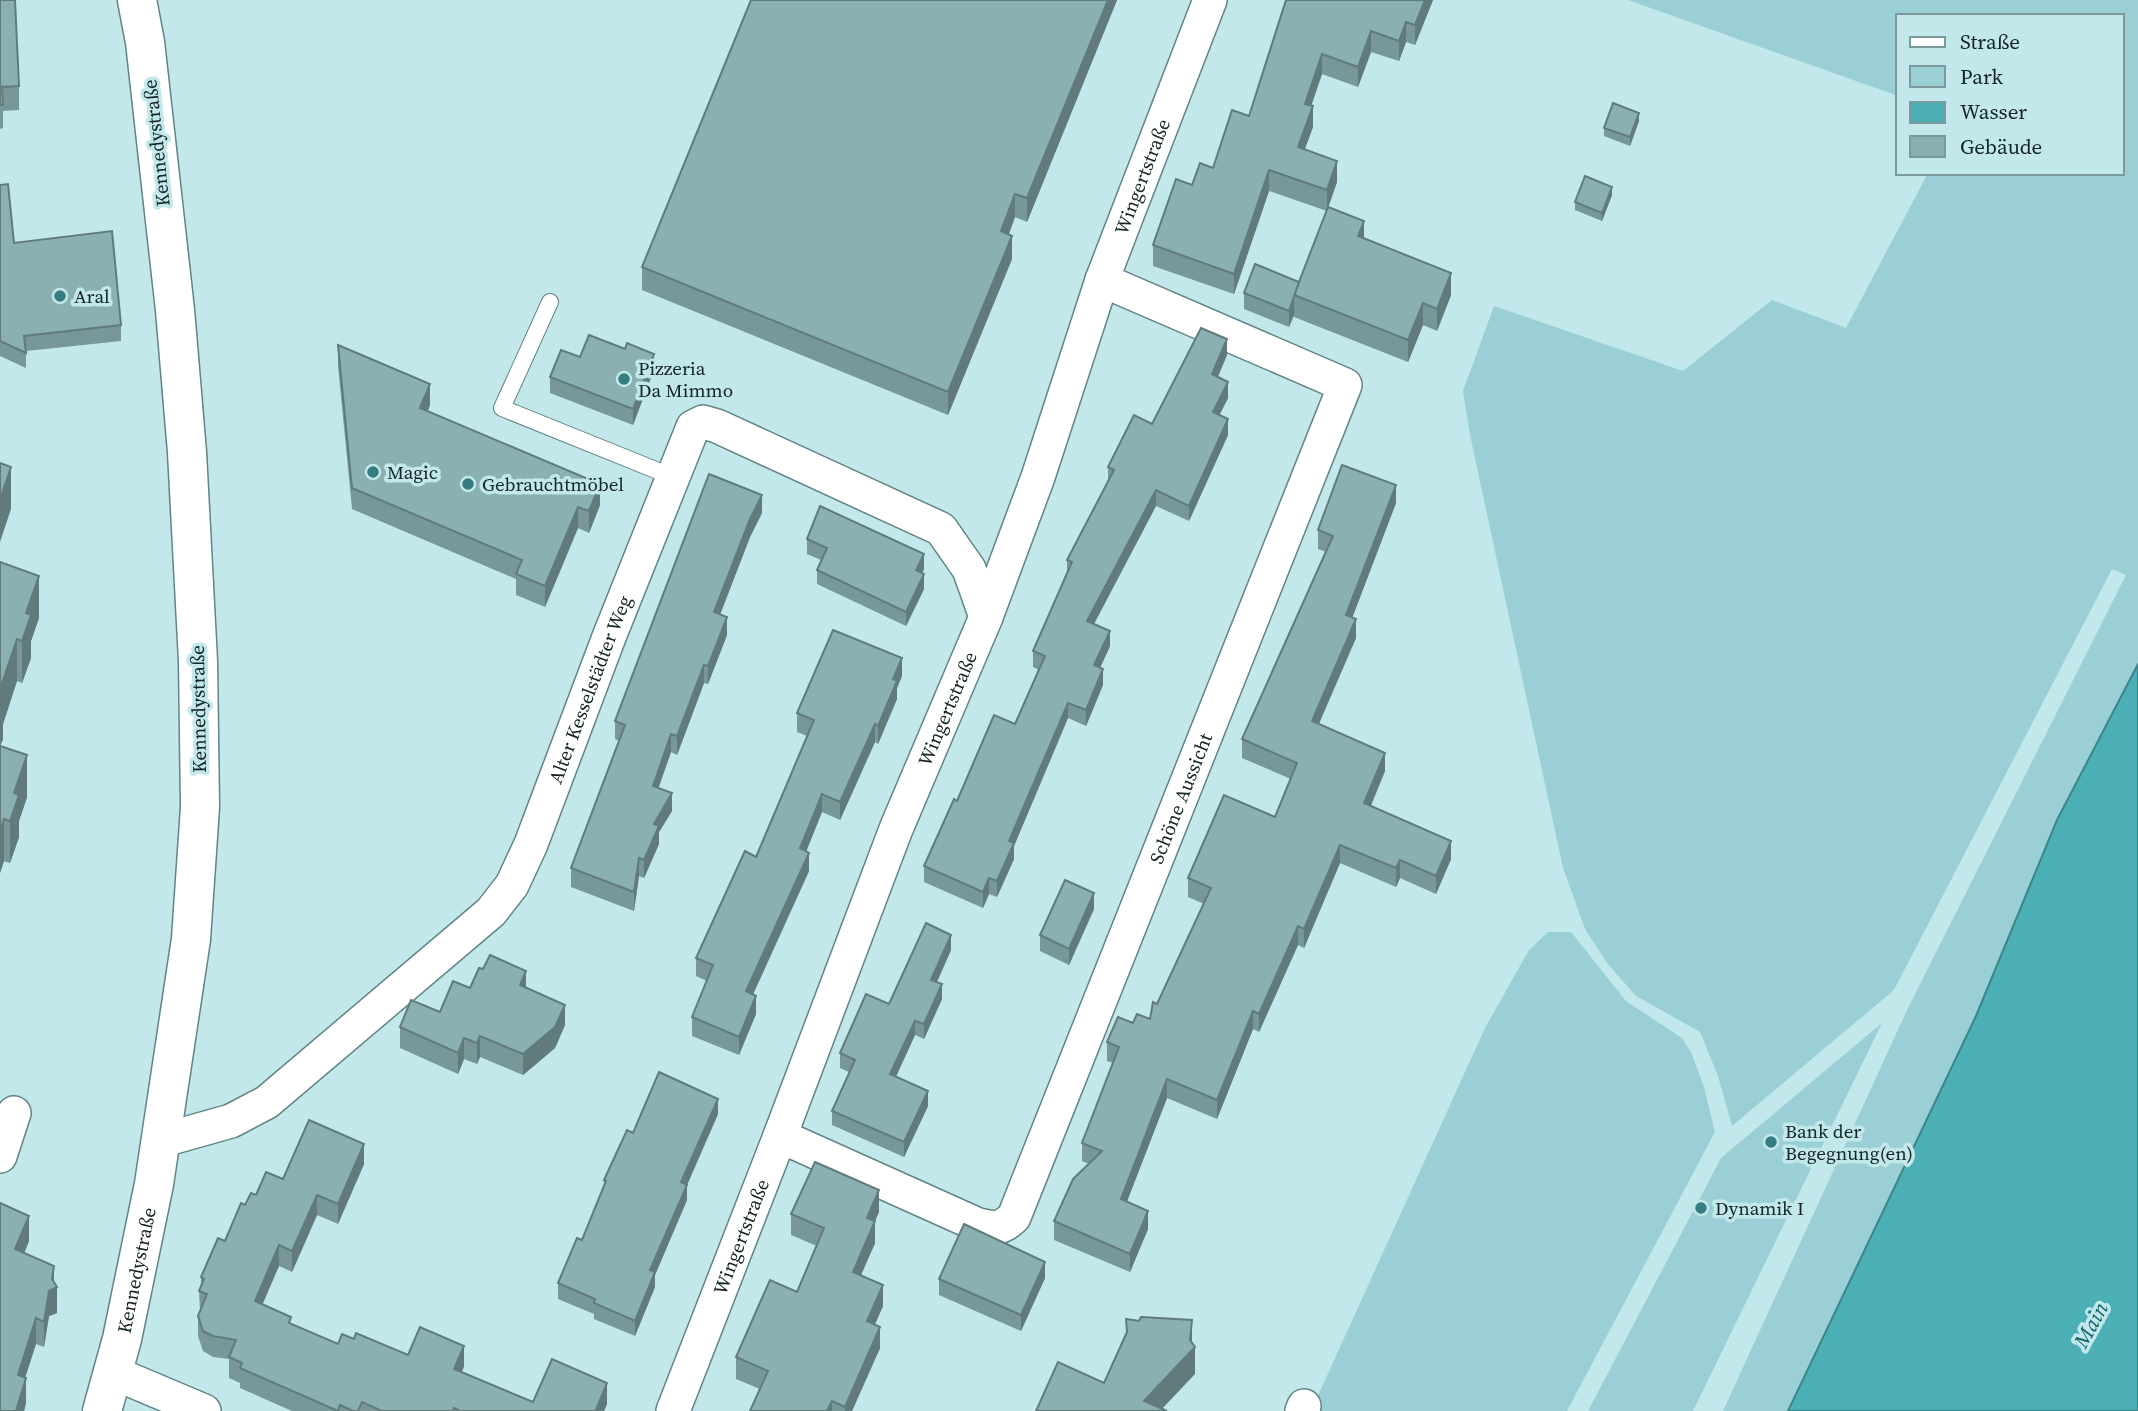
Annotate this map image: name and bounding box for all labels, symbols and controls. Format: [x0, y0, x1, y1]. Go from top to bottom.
legend [1896, 14, 2124, 175]
text: Straße [1960, 27, 2020, 56]
text: Park [1960, 62, 2004, 91]
street label: Kennedystraße [136, 78, 176, 208]
text: Wasser [1960, 97, 2027, 126]
street label: Wingertstraße [1108, 115, 1176, 238]
text: Gebäude [1960, 132, 2042, 161]
place label: Aral [74, 283, 110, 309]
marker: Aral [52, 288, 68, 304]
place label: Pizzeria Da Mimmo [638, 355, 733, 403]
marker: Pizzeria Da Mimmo [616, 371, 632, 387]
place label: Magic [387, 459, 438, 485]
marker: Magic [365, 464, 381, 480]
place label: Gebrauchtmöbel [482, 471, 624, 497]
marker: Gebrauchtmöbel [460, 476, 476, 492]
street label: Alter Kesselstädter Weg [542, 591, 637, 787]
street label: Kennedystraße [184, 645, 212, 773]
street label: Wingertstraße [911, 647, 983, 770]
street label: Schöne Aussicht [1143, 728, 1219, 867]
place label: Bank der Begegnung(en) [1785, 1118, 1913, 1166]
marker: Bank der Begegnung(en) [1763, 1134, 1779, 1150]
street label: Wingertstraße [707, 1175, 775, 1298]
place label: Dynamik I [1715, 1195, 1804, 1221]
marker: Dynamik I [1693, 1200, 1709, 1216]
street label: Kennedystraße [111, 1205, 162, 1335]
water label: Main [2066, 1296, 2115, 1354]

